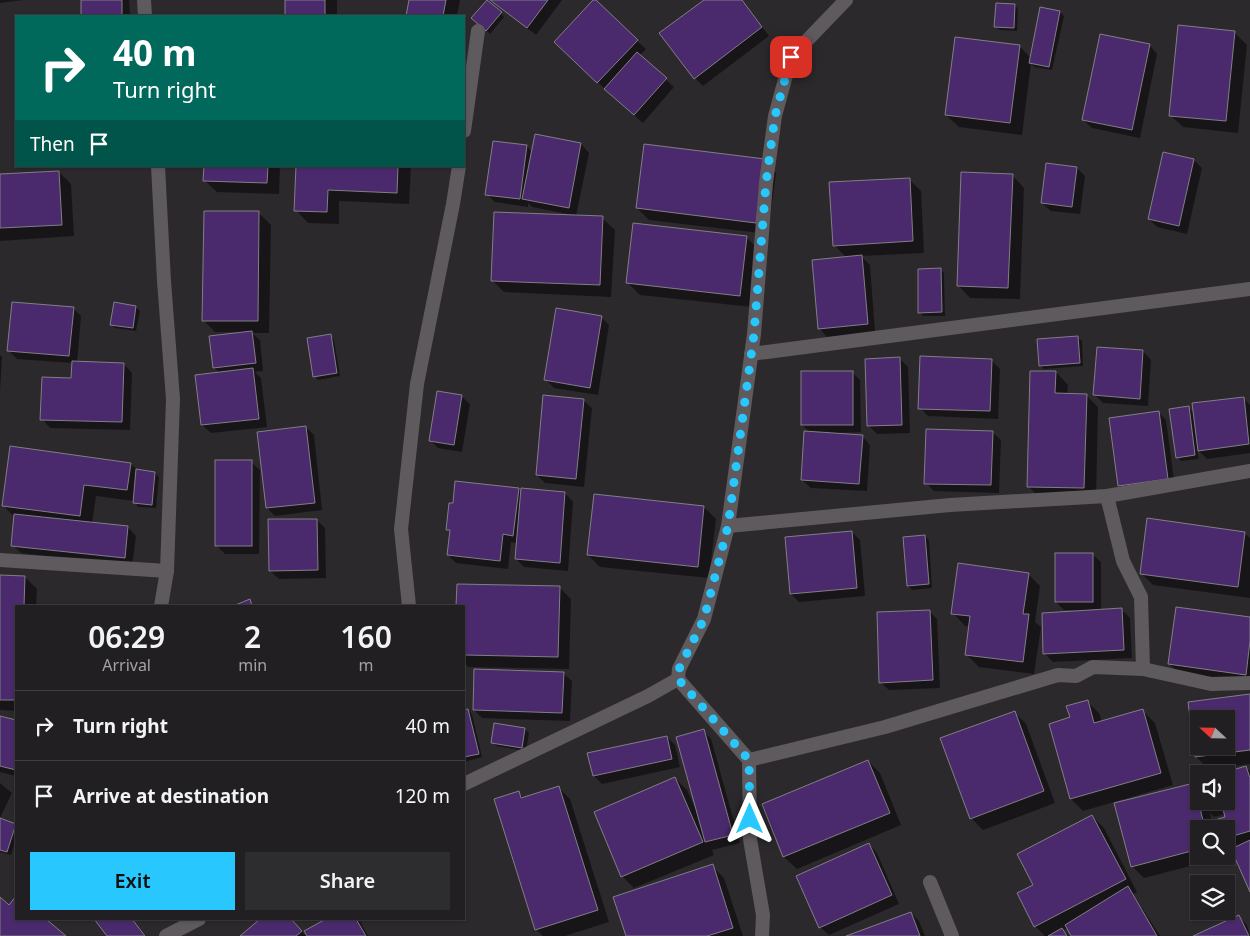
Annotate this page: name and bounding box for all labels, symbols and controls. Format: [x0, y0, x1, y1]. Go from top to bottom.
text: 40 m [113, 29, 196, 76]
icon: right [30, 35, 95, 100]
pin [770, 36, 812, 78]
icon: arrive [777, 43, 805, 71]
text: Turn right [113, 74, 216, 104]
icon: arrive [85, 130, 113, 158]
text: Then [30, 131, 75, 157]
text: 06:29 [88, 616, 165, 657]
text: 2 [244, 616, 261, 657]
text: 160 [340, 616, 392, 657]
text: Arrival [102, 654, 151, 676]
text: min [238, 654, 267, 676]
text: m [359, 654, 374, 676]
north arrow [1190, 710, 1235, 755]
map controls [1190, 710, 1235, 920]
icon: right [30, 712, 58, 740]
text: Turn right [73, 713, 168, 739]
text: 40 m [406, 713, 450, 739]
button: sound [1190, 765, 1235, 810]
icon: arrive [30, 782, 58, 810]
text: Arrive at destination [73, 783, 269, 809]
text: 120 m [395, 783, 450, 809]
position arrow [723, 792, 775, 844]
button: search [1190, 820, 1235, 865]
button: Exit [30, 852, 235, 910]
button: Share [245, 852, 450, 910]
button: layers [1190, 875, 1235, 920]

